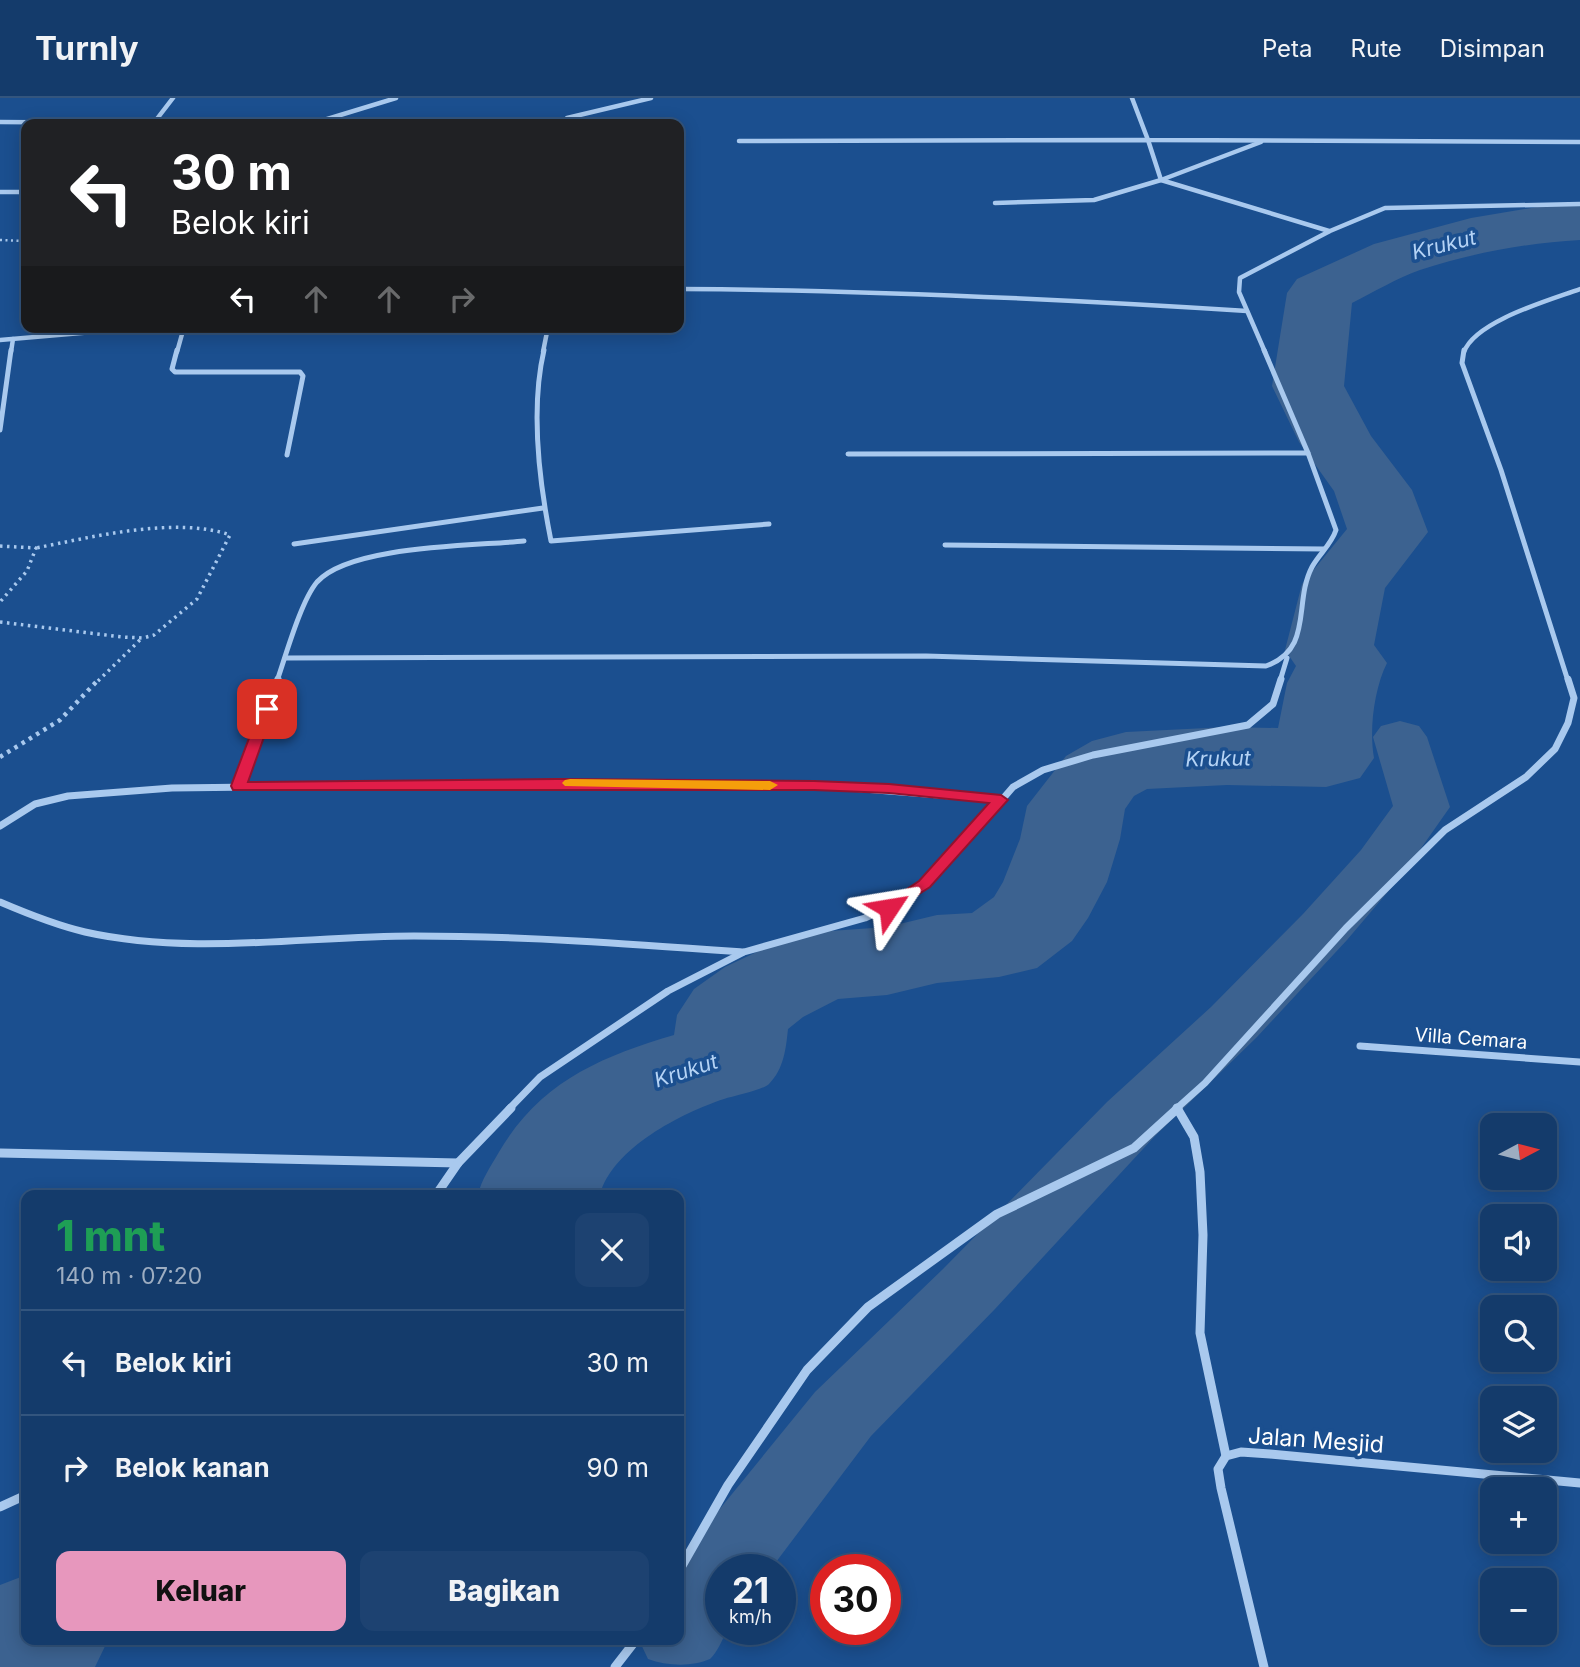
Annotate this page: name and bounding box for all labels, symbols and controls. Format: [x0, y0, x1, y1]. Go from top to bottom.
text: Turnly [35, 28, 139, 68]
text: Peta [1262, 34, 1313, 63]
text: Rute [1351, 34, 1402, 63]
text: Disimpan [1440, 34, 1545, 63]
text: 30 m [171, 143, 292, 202]
icon: left [56, 147, 147, 238]
text: Belok kiri [171, 203, 310, 242]
water label: Krukut [1409, 224, 1480, 265]
icon: left [224, 280, 262, 318]
icon: ahead [297, 280, 335, 318]
icon: ahead [370, 280, 408, 318]
icon: right [443, 280, 481, 318]
pin [237, 679, 297, 739]
icon: arrive [248, 690, 286, 728]
water label: Krukut [1185, 745, 1252, 772]
position arrow [852, 871, 926, 945]
street label: Villa Cemara [1414, 1023, 1528, 1054]
water label: Krukut [651, 1048, 722, 1093]
north arrow [1480, 1113, 1558, 1190]
map controls [1480, 1113, 1557, 1645]
button: sound [1480, 1204, 1557, 1281]
text: 1 mnt [56, 1210, 165, 1261]
button: close [575, 1213, 649, 1287]
text: 140 m · 07:20 [56, 1262, 202, 1290]
button: search [1480, 1295, 1557, 1372]
icon: left [56, 1344, 94, 1382]
text: Belok kiri [115, 1347, 232, 1378]
text: 30 m [586, 1347, 649, 1378]
button: layers [1480, 1386, 1557, 1463]
street label: Jalan Mesjid [1247, 1421, 1385, 1459]
icon: right [56, 1449, 94, 1487]
text: Belok kanan [115, 1452, 270, 1483]
text: 90 m [586, 1452, 649, 1483]
button: + [1480, 1477, 1557, 1554]
button: Keluar [56, 1551, 346, 1631]
button: Bagikan [360, 1551, 649, 1631]
speed limit sign: 30 [810, 1554, 901, 1645]
button: − [1480, 1568, 1557, 1645]
text: 21 [732, 1569, 769, 1611]
text: km/h [729, 1606, 772, 1627]

